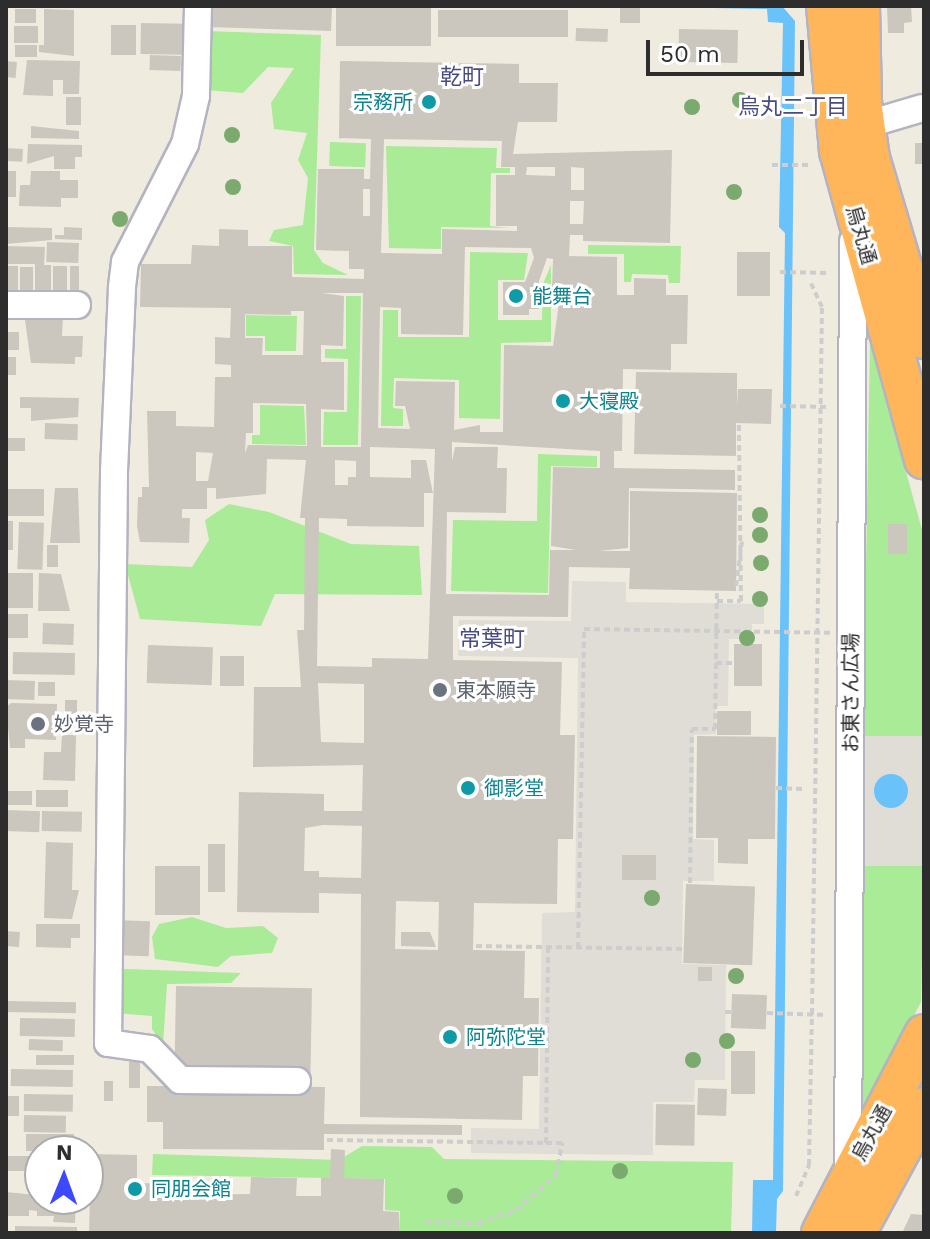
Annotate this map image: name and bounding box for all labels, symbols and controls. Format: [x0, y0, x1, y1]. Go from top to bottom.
scale bar [650, 24, 808, 74]
text: 50 m [660, 40, 720, 68]
district label: 乾町 [440, 64, 484, 90]
place label: 宗務所 [353, 90, 413, 114]
marker: 宗務所 [420, 93, 438, 111]
district label: 烏丸二丁目 [738, 94, 848, 120]
street label: 烏丸通 [841, 203, 881, 267]
place label: 能舞台 [532, 284, 592, 308]
marker: 能舞台 [507, 287, 525, 305]
place label: 大寝殿 [579, 389, 639, 413]
marker: 大寝殿 [554, 392, 572, 410]
district label: 常葉町 [459, 626, 525, 652]
street label: お東さん広場 [839, 633, 863, 753]
place label: 東本願寺 [456, 678, 536, 702]
marker: 東本願寺 [431, 681, 449, 699]
place label: 妙覚寺 [54, 712, 114, 736]
marker: 妙覚寺 [29, 715, 47, 733]
place label: 御影堂 [484, 776, 544, 800]
marker: 御影堂 [459, 779, 477, 797]
place label: 阿弥陀堂 [466, 1025, 546, 1049]
marker: 阿弥陀堂 [441, 1028, 459, 1046]
street label: 烏丸通 [847, 1101, 897, 1165]
north arrow [24, 1135, 104, 1215]
text: N [56, 1140, 73, 1165]
place label: 同朋会館 [151, 1177, 231, 1201]
marker: 同朋会館 [126, 1180, 144, 1198]

